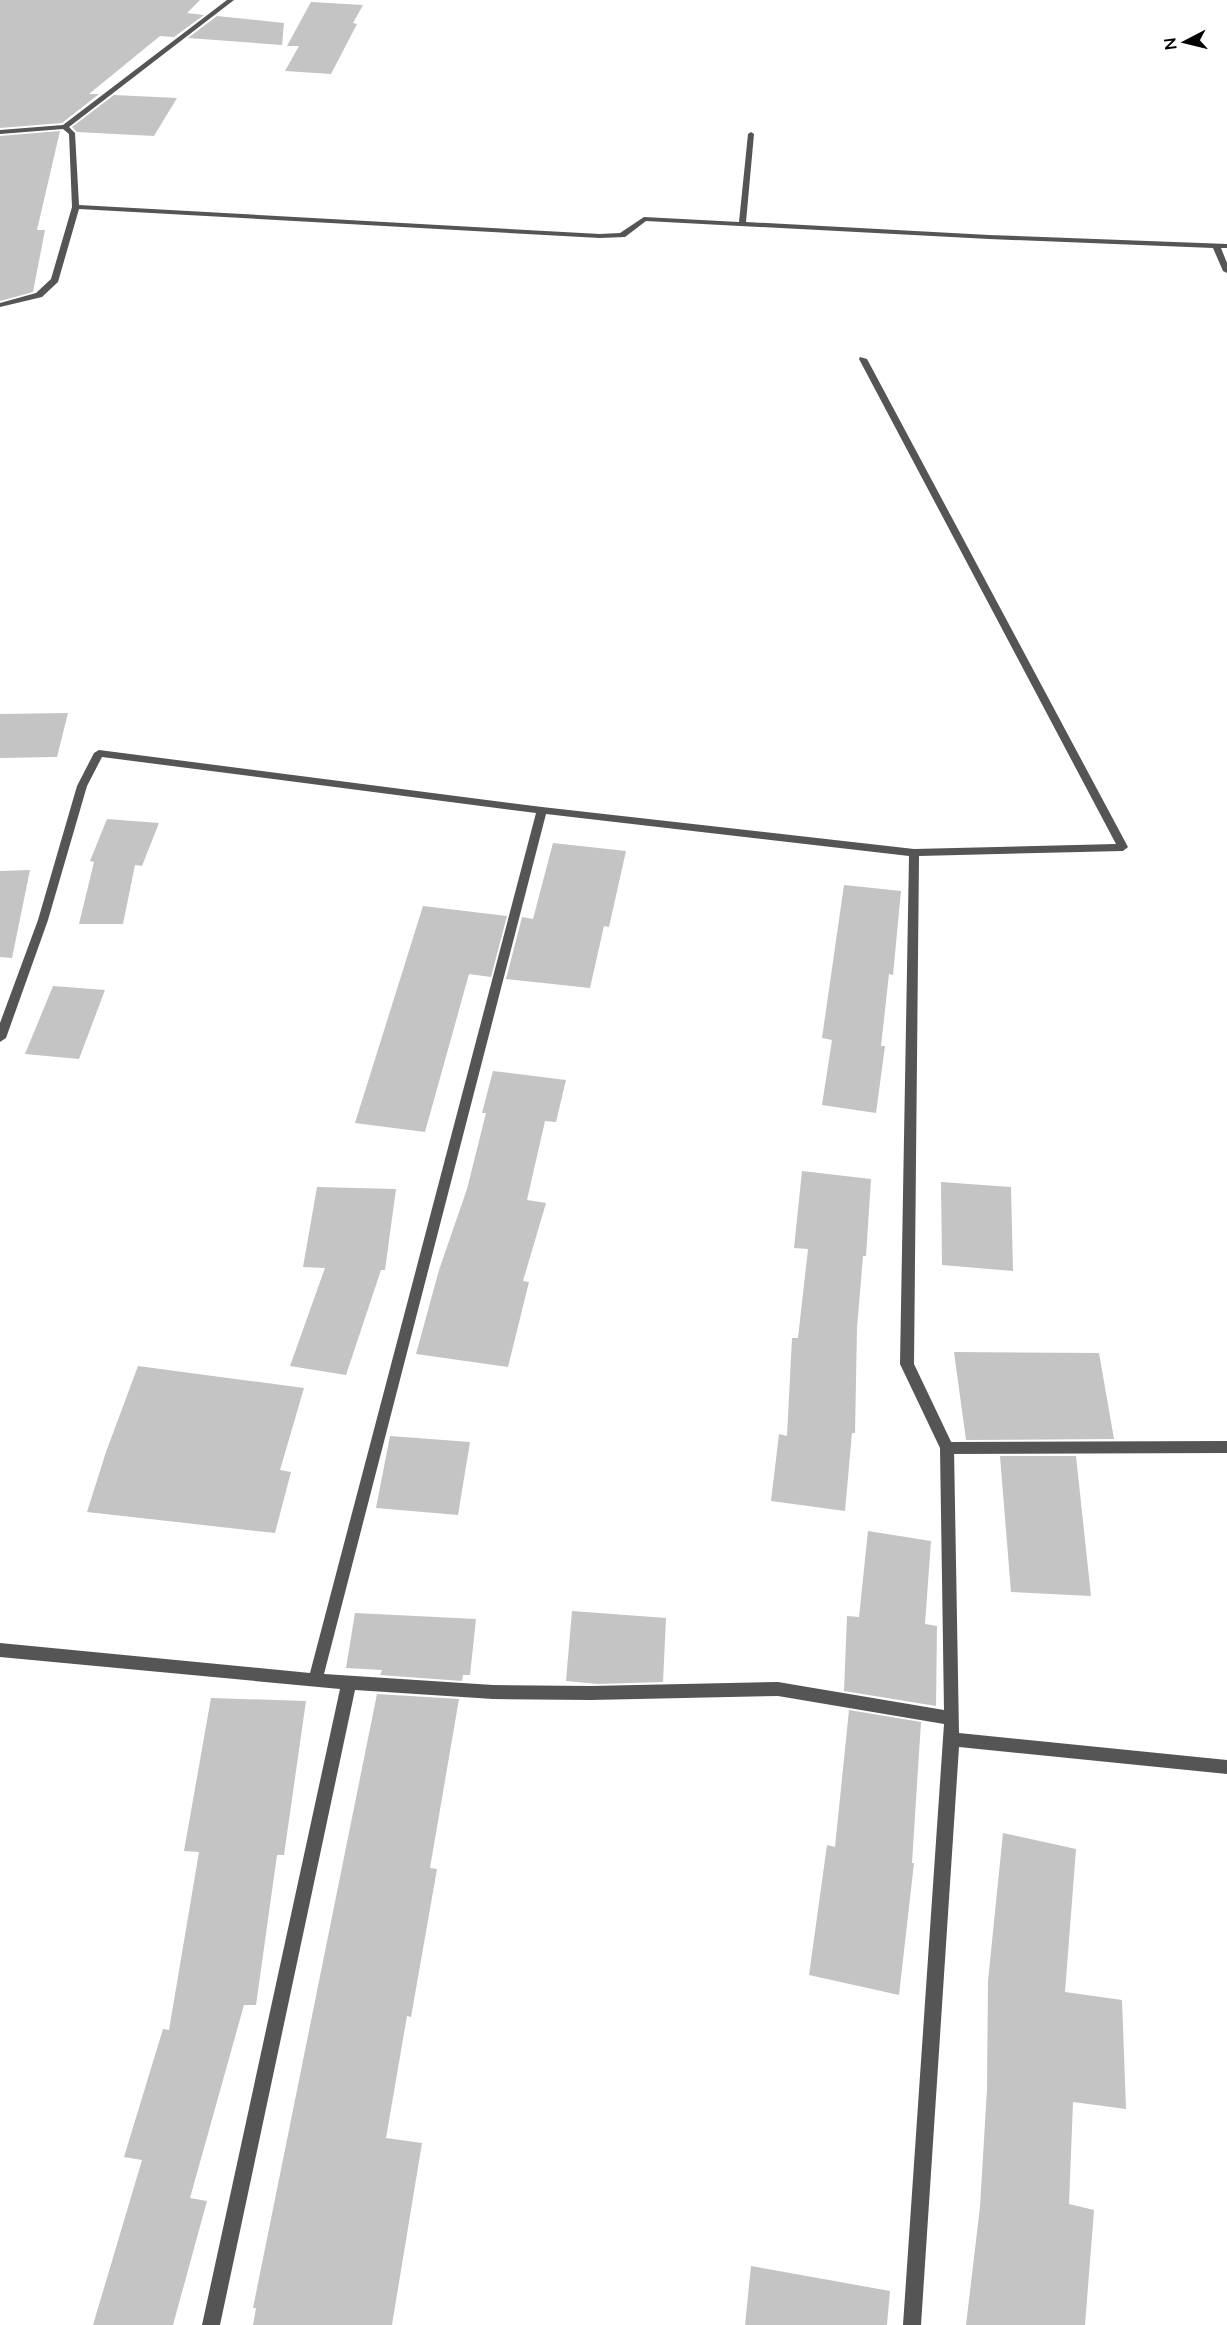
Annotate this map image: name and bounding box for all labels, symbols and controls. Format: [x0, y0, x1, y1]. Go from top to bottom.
north arrow [1155, 12, 1215, 72]
text: N [1159, 37, 1180, 51]

